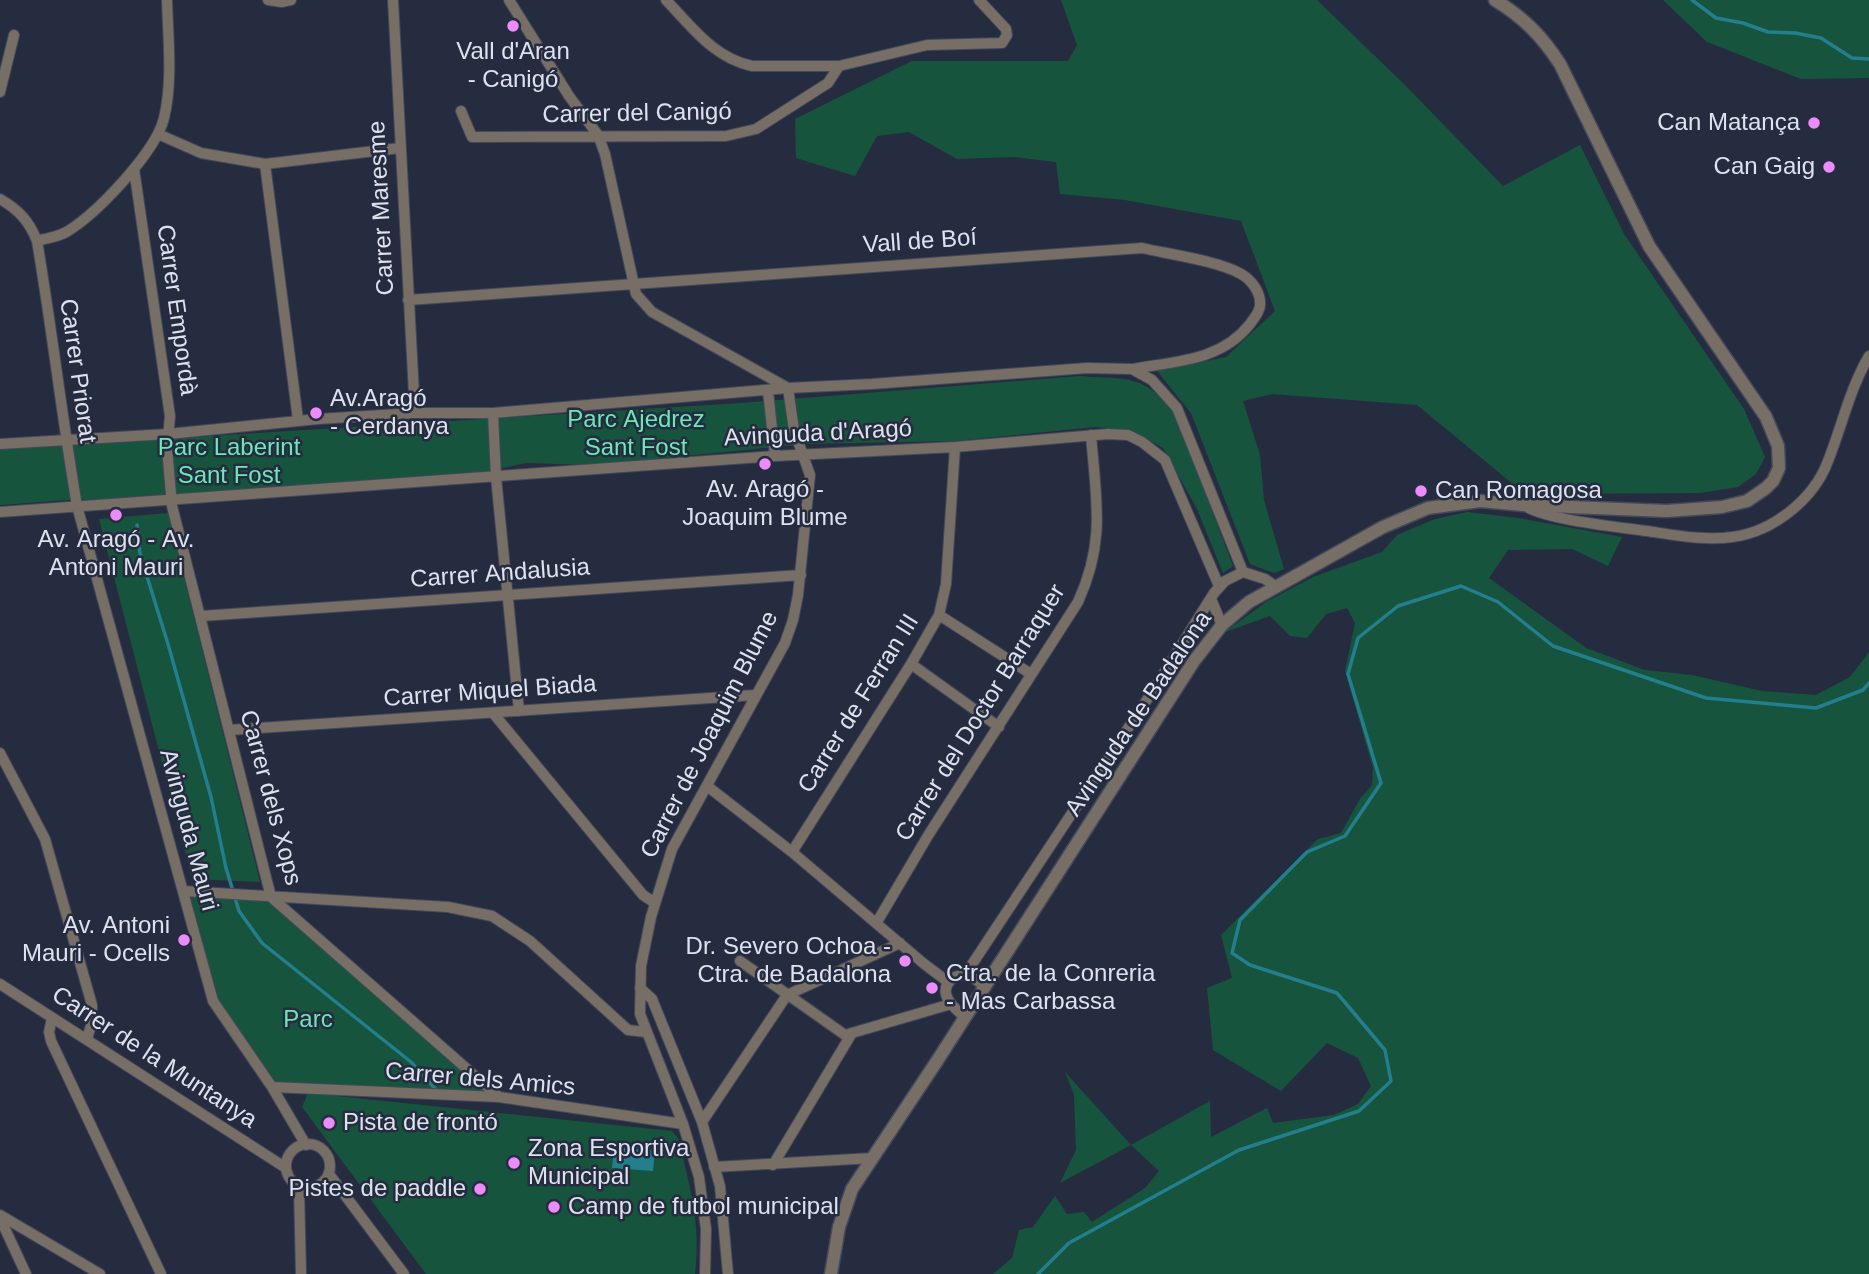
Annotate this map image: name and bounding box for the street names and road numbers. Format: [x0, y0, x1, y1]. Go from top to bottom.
street label: Carrer del Canigó [542, 98, 732, 130]
street label: Carrer Maresme [363, 120, 401, 296]
street label: Carrer Empordà [150, 223, 202, 397]
street label: Vall de Boí [862, 224, 978, 260]
street label: Carrer Priorat [53, 297, 101, 445]
street label: Avinguda d'Aragó [723, 415, 913, 453]
street label: Carrer Andalusia [409, 553, 591, 595]
street label: Carrer del Doctor Barraquer [890, 579, 1072, 847]
street label: Avinguda de Badalona [1060, 606, 1218, 822]
street label: Carrer de Joaquim Blume [635, 607, 785, 863]
street label: Carrer de Ferran III [792, 609, 926, 799]
street label: Carrer Miquel Biada [383, 670, 597, 714]
street label: Carrer dels Xops [233, 707, 307, 889]
street label: Avinguda Mauri [153, 746, 223, 914]
street label: Carrer de la Muntanya [46, 981, 262, 1135]
street label: Carrer dels Amics [384, 1057, 576, 1103]

